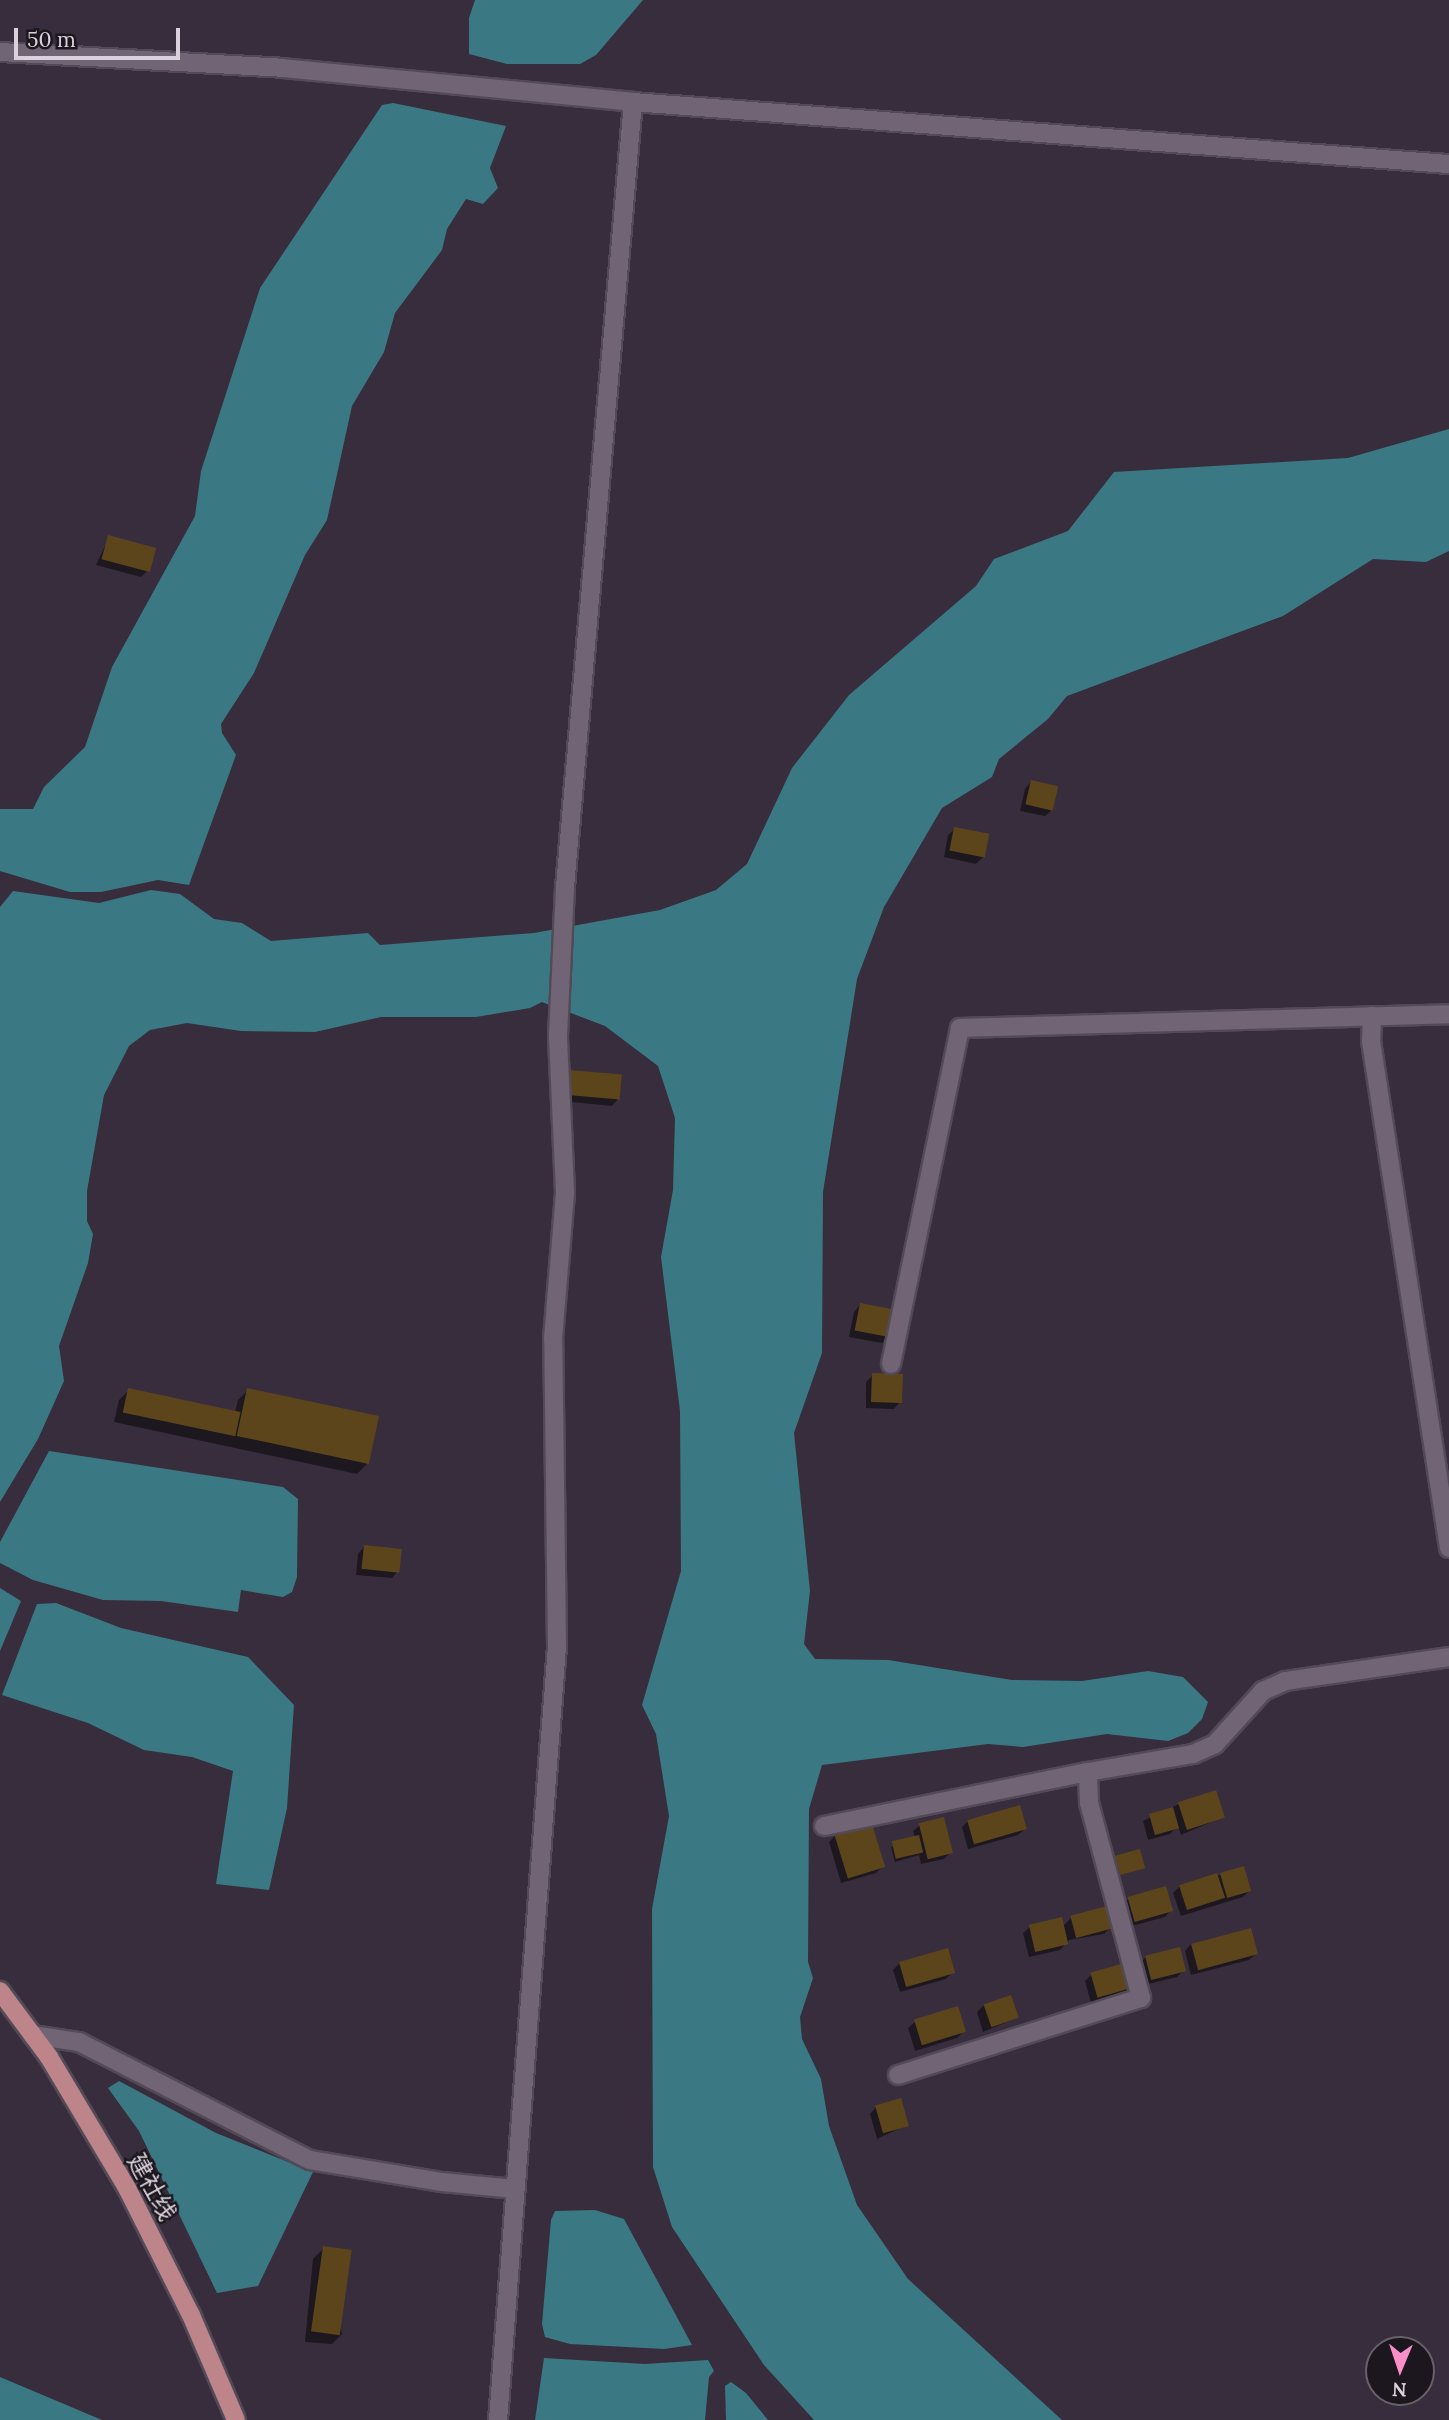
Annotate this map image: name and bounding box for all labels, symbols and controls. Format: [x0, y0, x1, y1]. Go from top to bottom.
scale bar [18, 14, 184, 58]
text: 50 m [27, 26, 76, 53]
street label: 建社线 [122, 2149, 182, 2225]
north arrow [1365, 2336, 1435, 2406]
text: N [1392, 2378, 1407, 2402]

